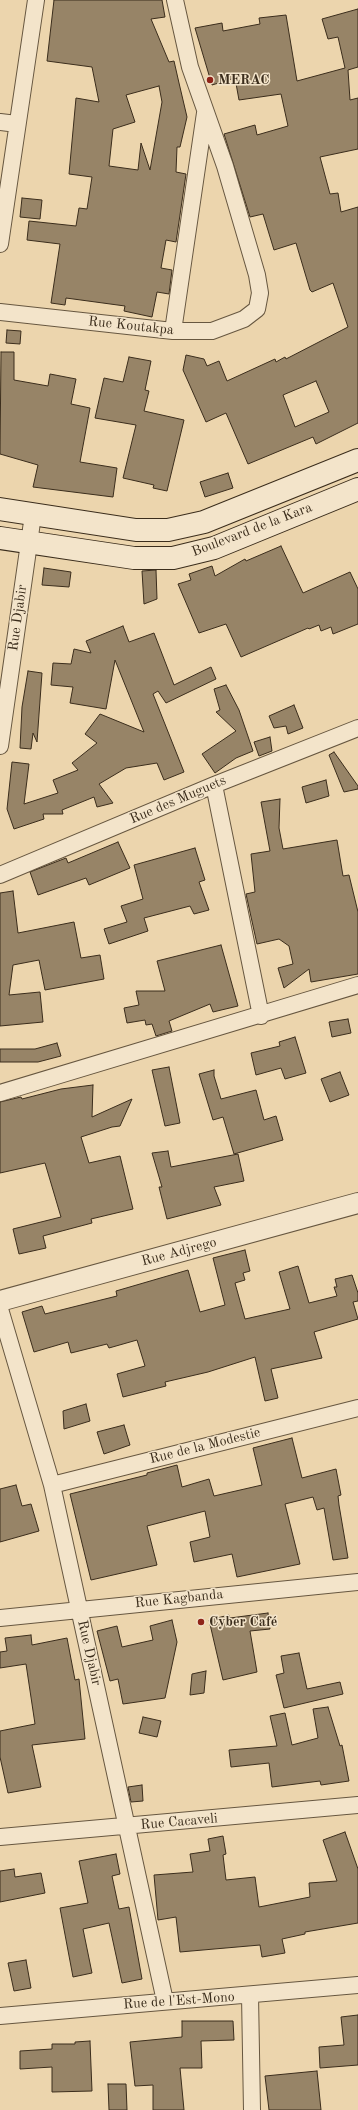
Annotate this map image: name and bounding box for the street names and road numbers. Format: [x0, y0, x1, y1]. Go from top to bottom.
street label: Rue Koutakpa [87, 313, 175, 339]
street label: Boulevard de la Kara [189, 499, 315, 561]
street label: Rue Djabir [5, 584, 31, 652]
street label: Rue des Muguets [127, 772, 229, 828]
street label: Rue Adjrego [140, 1234, 218, 1270]
street label: Rue de la Modestie [148, 1424, 262, 1468]
street label: Rue Kagbanda [134, 1586, 224, 1612]
street label: Rue Djabir [73, 1619, 105, 1687]
street label: Rue Cacaveli [140, 1810, 218, 1834]
street label: Rue de l'Est-Mono [123, 1989, 235, 2013]

